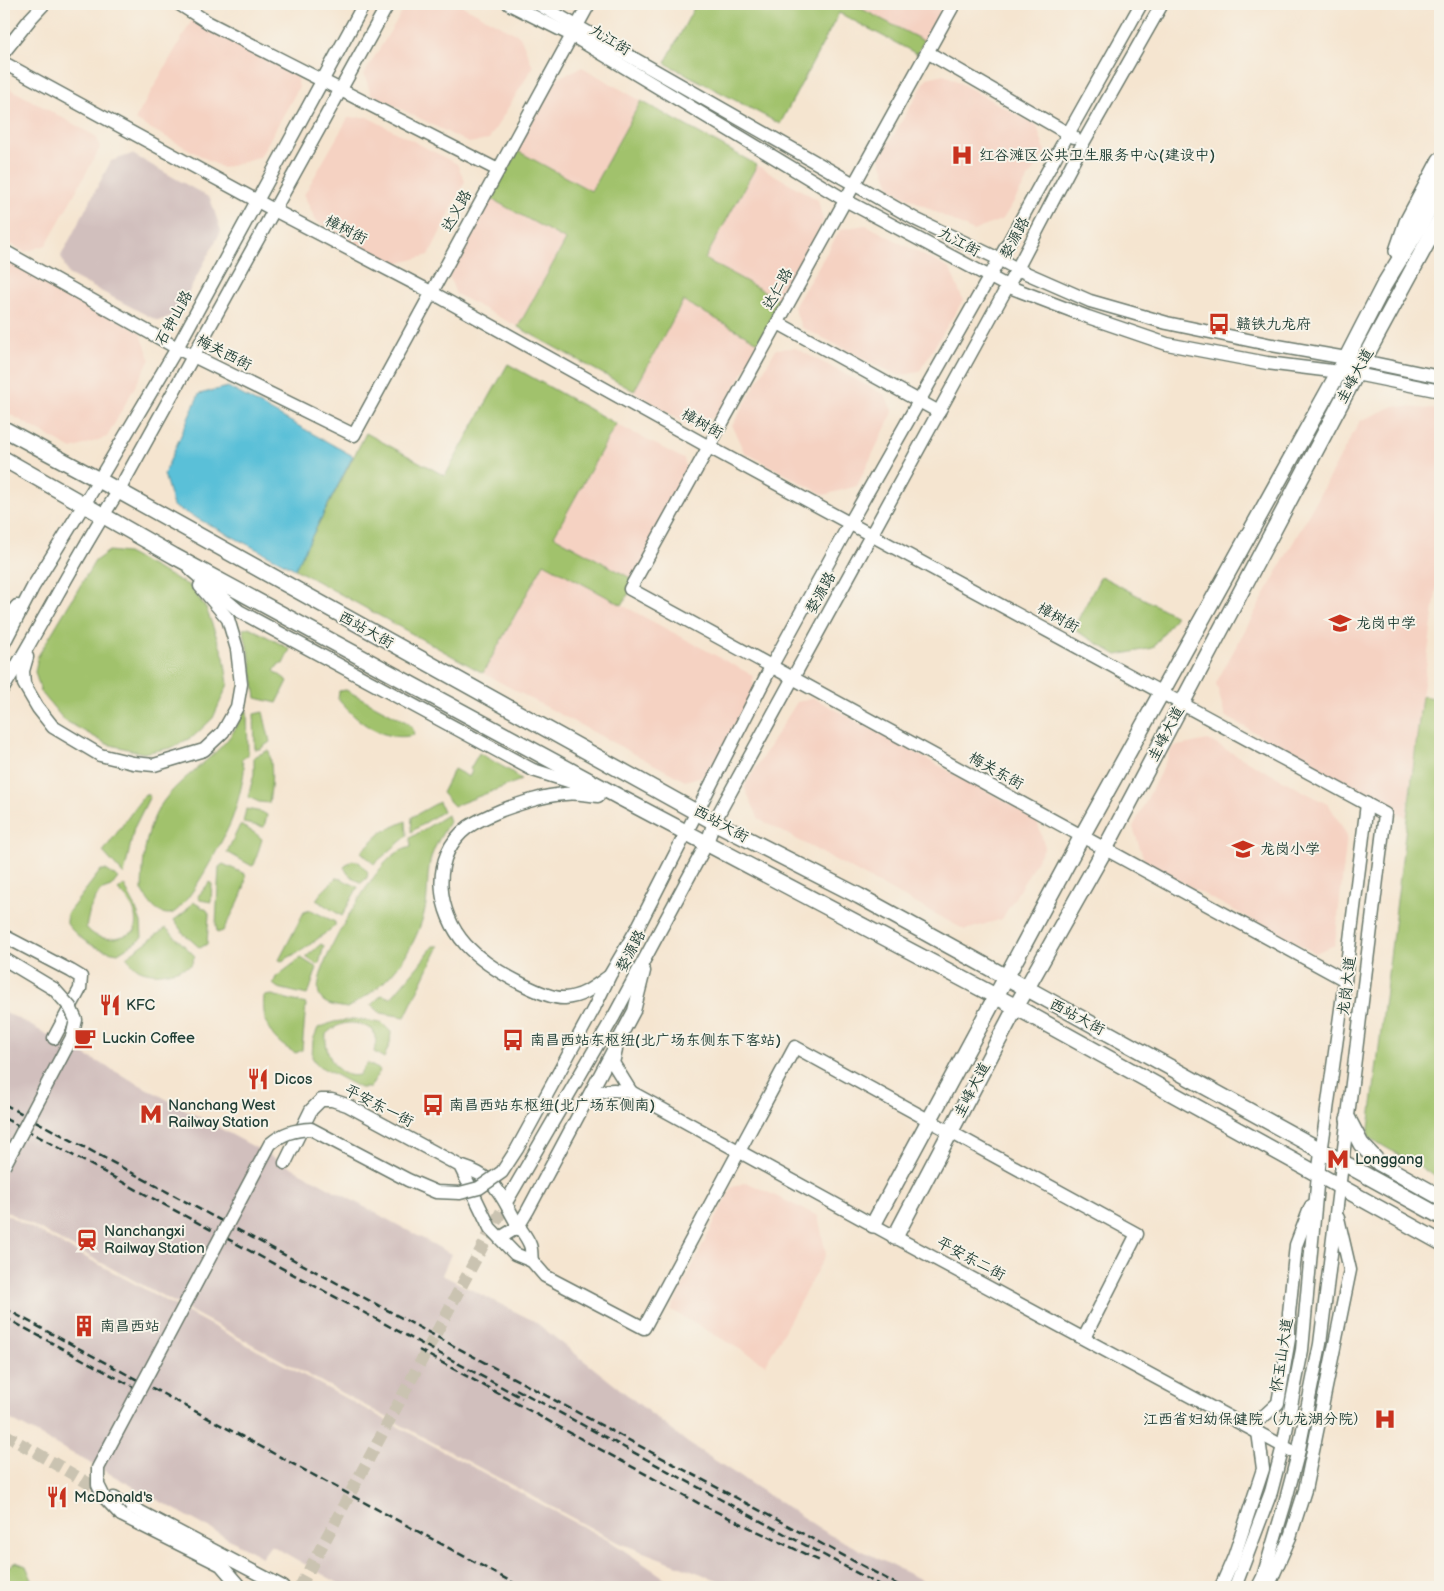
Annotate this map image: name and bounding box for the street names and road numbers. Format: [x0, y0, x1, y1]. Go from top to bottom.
street label: 九江街 [586, 20, 634, 60]
street label: 达义路 [438, 187, 476, 235]
street label: 樟树街 [322, 211, 370, 249]
street label: 婺源路 [996, 214, 1034, 262]
street label: 九江街 [935, 223, 983, 261]
street label: 达仁路 [759, 265, 797, 313]
street label: 石钟山路 [151, 287, 197, 349]
street label: 梅关西街 [193, 331, 255, 375]
street label: 圭峰大道 [1332, 345, 1378, 407]
street label: 樟树街 [678, 405, 726, 443]
street label: 婺源路 [802, 569, 840, 617]
street label: 樟树街 [1034, 599, 1082, 637]
street label: 西站大街 [335, 607, 397, 653]
street label: 圭峰大道 [1144, 703, 1188, 765]
street label: 梅关东街 [965, 748, 1027, 794]
street label: 西站大街 [690, 801, 752, 847]
street label: 婺源路 [612, 927, 650, 975]
street label: 龙岗大道 [1334, 955, 1360, 1017]
street label: 西站大街 [1046, 995, 1108, 1039]
street label: 圭峰大道 [950, 1059, 994, 1121]
street label: 平安东一街 [341, 1081, 417, 1131]
street label: 平安东二街 [933, 1233, 1009, 1285]
street label: 怀玉山大道 [1267, 1316, 1297, 1394]

